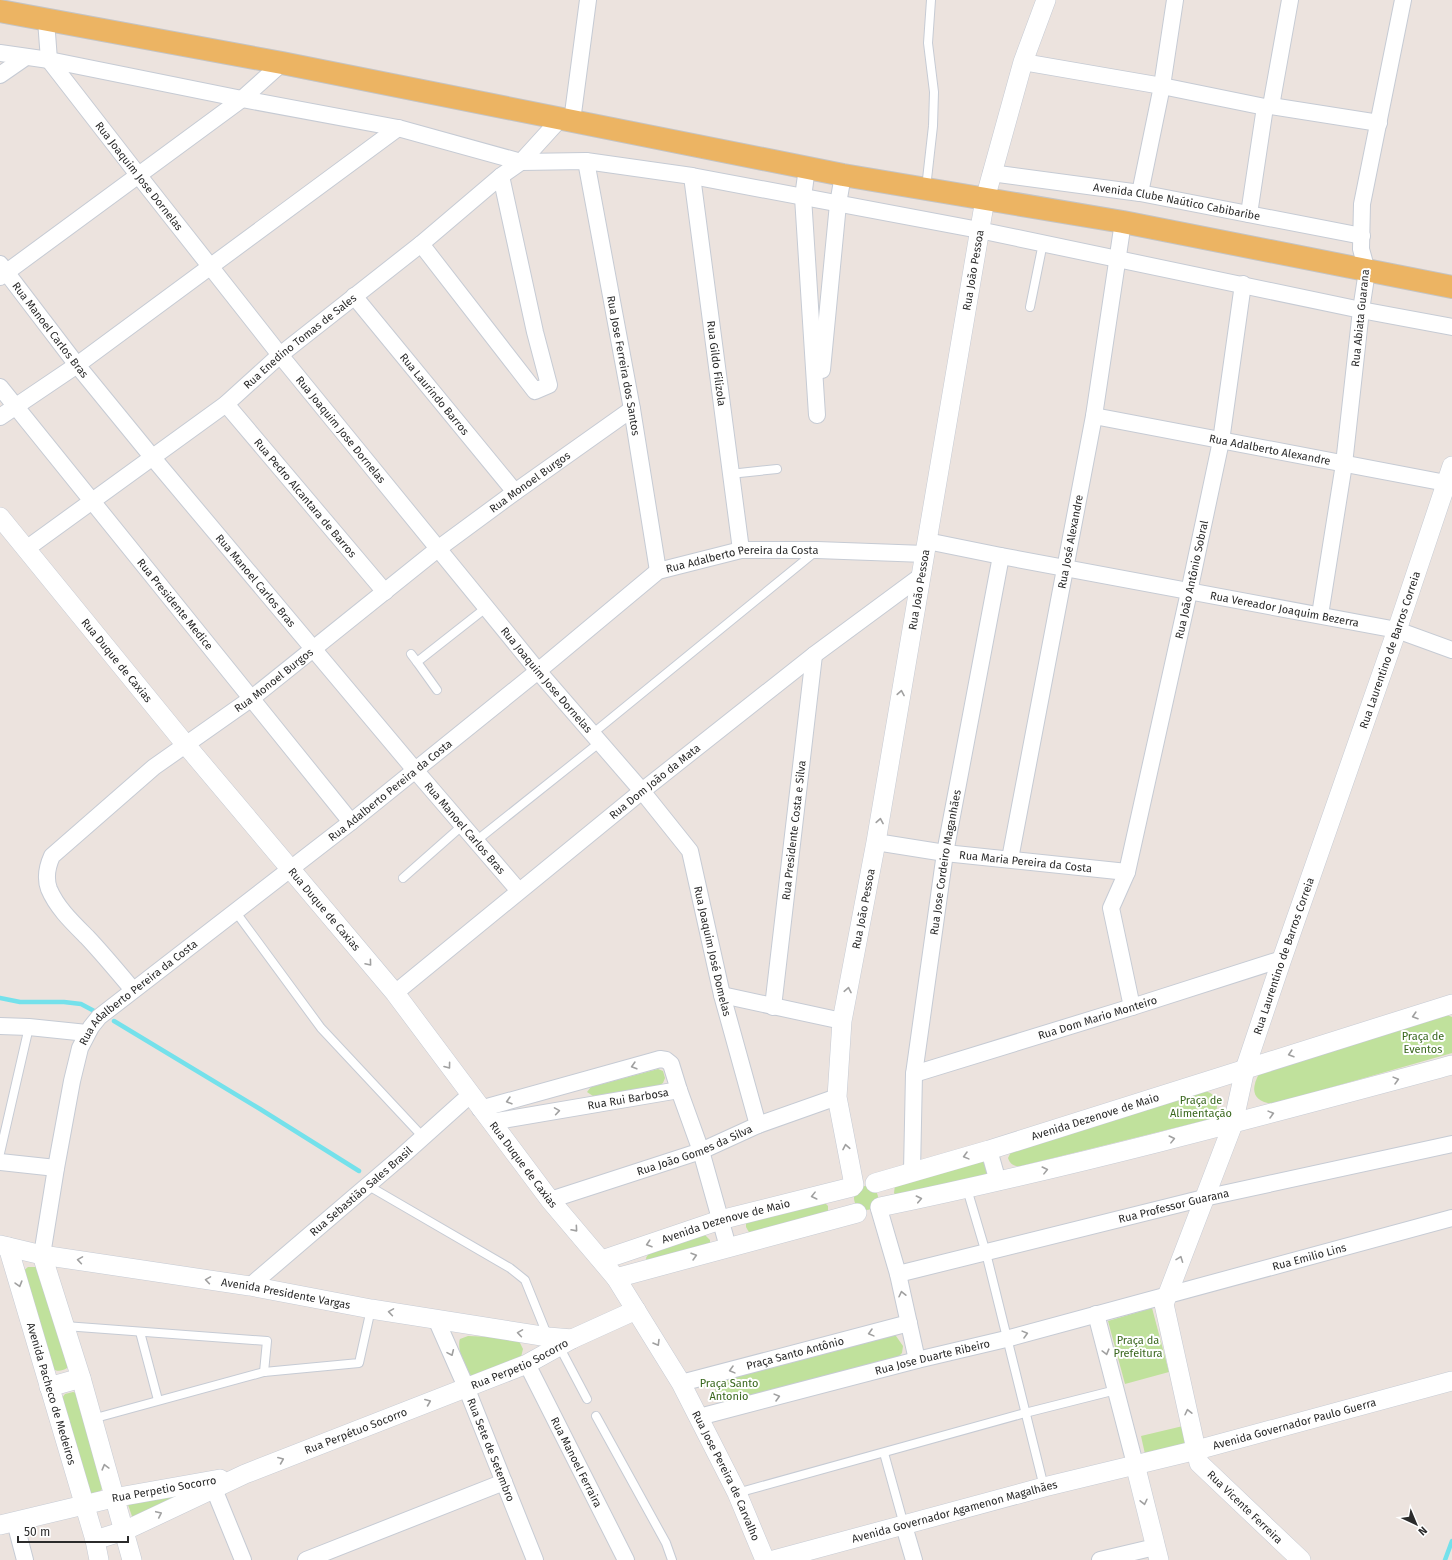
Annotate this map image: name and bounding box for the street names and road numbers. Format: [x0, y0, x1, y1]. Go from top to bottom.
street label: Rua Joaquim Jose Dornelas [92, 119, 185, 233]
street label: Avenida Clube Naútico Cabibaribe [1092, 181, 1261, 223]
street label: Rua João Pessoa [960, 229, 987, 312]
street label: Rua Abiata Guarana [1349, 268, 1372, 368]
street label: Rua Manoel Carlos Bras [9, 280, 91, 381]
street label: Rua Enedino Tomas de Sales [241, 291, 359, 392]
street label: Rua Jose Ferreira dos Santos [604, 295, 642, 436]
street label: Rua Gildo Filizola [704, 320, 728, 407]
street label: Rua Laurindo Barros [397, 351, 472, 438]
street label: Rua Joaquim Jose Dornelas [293, 374, 388, 486]
street label: Rua Adalberto Alexandre [1208, 432, 1332, 468]
street label: Rua Pedro Alcantara de Barros [251, 436, 359, 560]
street label: Rua Monoel Burgos [487, 449, 573, 516]
street label: Rua José Alexandre [1055, 494, 1086, 590]
street label: Rua João Antônio Sobral [1173, 519, 1211, 640]
street label: Rua Manoel Carlos Bras [213, 532, 298, 630]
street label: Rua Adalberto Pereira da Costa [665, 543, 819, 576]
street label: Rua João Pessoa [906, 548, 933, 631]
street label: Rua Presidente Medice [134, 556, 215, 653]
street label: Rua Laurentino de Barros Correia [1357, 570, 1423, 730]
street label: Rua Vereador Joaquim Bezerra [1209, 589, 1360, 630]
street label: Rua Duque de Caxias [79, 616, 155, 705]
street label: Rua Joaquim Jose Dornelas [498, 625, 595, 736]
street label: Rua Monoel Burgos [232, 646, 316, 715]
street label: Rua Adalberto Pereira da Costa [326, 737, 455, 844]
street label: Rua Dom João da Mata [607, 741, 703, 822]
street label: Rua Presidente Costa e Silva [779, 760, 809, 901]
street label: Rua Manoel Carlos Bras [421, 780, 508, 877]
street label: Rua Jose Cordeiro Maganhães [928, 789, 964, 936]
street label: Rua Maria Pereira da Costa [959, 849, 1093, 875]
street label: Rua Duque de Caxias [285, 865, 363, 954]
street label: Rua João Pessoa [850, 868, 878, 950]
street label: Rua Laurentino de Barros Correia [1251, 876, 1317, 1037]
street label: Rua Joaquim José Domelas [691, 885, 734, 1018]
street label: Rua Adalberto Pereira da Costa [77, 937, 200, 1048]
street label: Rua Dom Mario Monteiro [1037, 993, 1159, 1042]
street label: Rua Rui Barbosa [587, 1086, 670, 1112]
street label: Avenida Dezenove de Maio [1030, 1091, 1161, 1143]
street label: Rua Duque de Caxias [487, 1119, 560, 1211]
street label: Rua João Gomes da Silva [635, 1122, 755, 1178]
street label: Rua Sebastião Sales Brasil [307, 1144, 415, 1239]
street label: Rua Professor Guarana [1117, 1187, 1230, 1226]
street label: Avenida Dezenove de Maio [660, 1197, 792, 1246]
street label: Rua Emilio Lins [1271, 1241, 1348, 1273]
street label: Avenida Presidente Vargas [220, 1276, 351, 1312]
street label: Avenida Pacheco de Medeiros [24, 1321, 78, 1467]
street label: Praça Santo Antônio [745, 1334, 846, 1373]
street label: Rua Perpetio Socorro [469, 1336, 571, 1392]
street label: Rua Jose Duarte Ribeiro [874, 1337, 991, 1378]
street label: Rua Sete de Setembro [464, 1396, 517, 1504]
street label: Avenida Governador Paulo Guerra [1211, 1396, 1378, 1452]
street label: Rua Perpétuo Socorro [303, 1405, 409, 1457]
street label: Rua Jose Pereira de Carvalho [689, 1409, 762, 1543]
street label: Rua Manoel Ferraira [548, 1415, 604, 1510]
street label: Rua Vicente Ferreira [1204, 1468, 1285, 1547]
street label: Rua Perpetio Socorro [111, 1474, 217, 1505]
street label: Avenida Governador Agamenon Magalhães [850, 1478, 1059, 1546]

